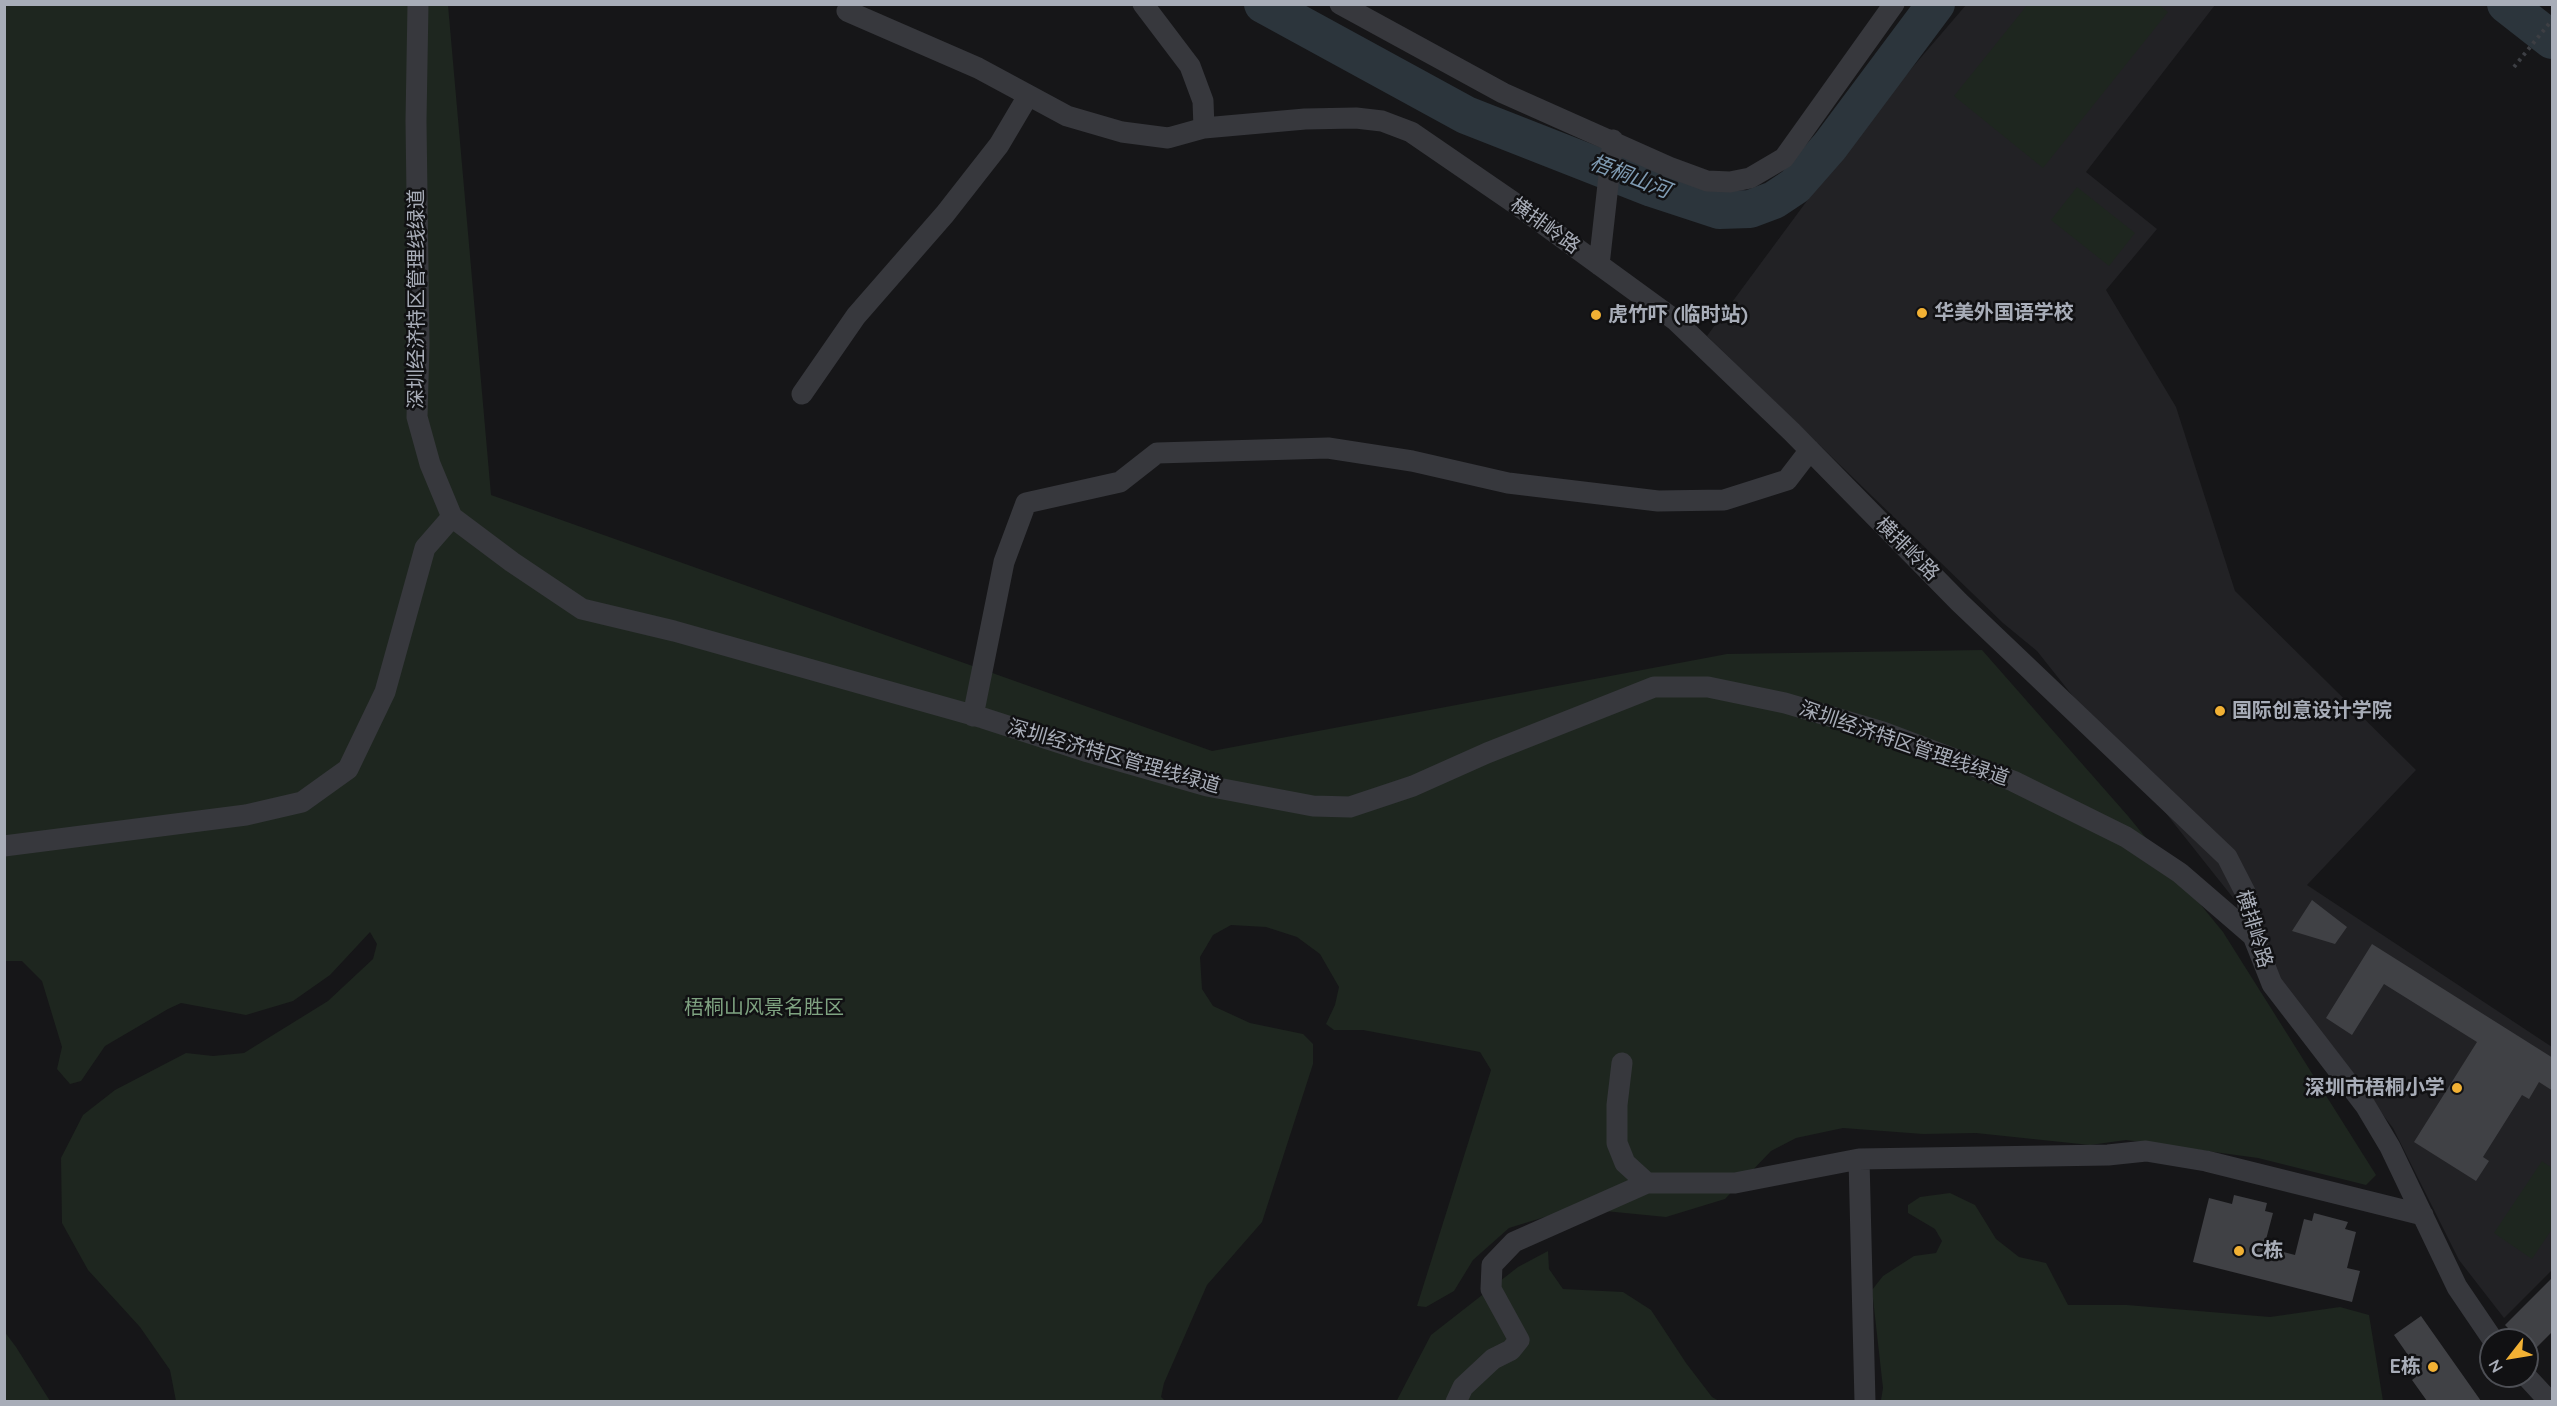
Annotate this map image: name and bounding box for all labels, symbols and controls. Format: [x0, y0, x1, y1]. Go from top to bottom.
water label: 梧桐山河 [1586, 150, 1674, 204]
street label: 深圳经济特区管理线绿道 [405, 189, 429, 409]
street label: 横排岭路 [1506, 193, 1584, 259]
place label: 华美外国语学校 [1934, 301, 2074, 325]
place label: 虎竹吓 (临时站) [1608, 303, 1748, 327]
marker: 华美外国语学校 [1915, 306, 1929, 320]
marker: 虎竹吓 (临时站) [1589, 308, 1603, 322]
street label: 横排岭路 [1870, 512, 1944, 586]
street label: 深圳经济特区管理线绿道 [1796, 697, 2012, 791]
place label: 国际创意设计学院 [2232, 699, 2392, 723]
marker: 国际创意设计学院 [2213, 704, 2227, 718]
street label: 深圳经济特区管理线绿道 [1005, 715, 1223, 799]
street label: 横排岭路 [2231, 887, 2277, 971]
park label: 梧桐山风景名胜区 [684, 996, 844, 1020]
place label: 深圳市梧桐小学 [2305, 1076, 2445, 1100]
marker: 深圳市梧桐小学 [2450, 1081, 2464, 1095]
place label: C栋 [2251, 1239, 2284, 1263]
marker: C栋 [2232, 1244, 2246, 1258]
north arrow [2479, 1328, 2539, 1388]
place label: E栋 [2390, 1355, 2421, 1379]
text: N [2484, 1356, 2507, 1376]
marker: E栋 [2426, 1360, 2440, 1374]

